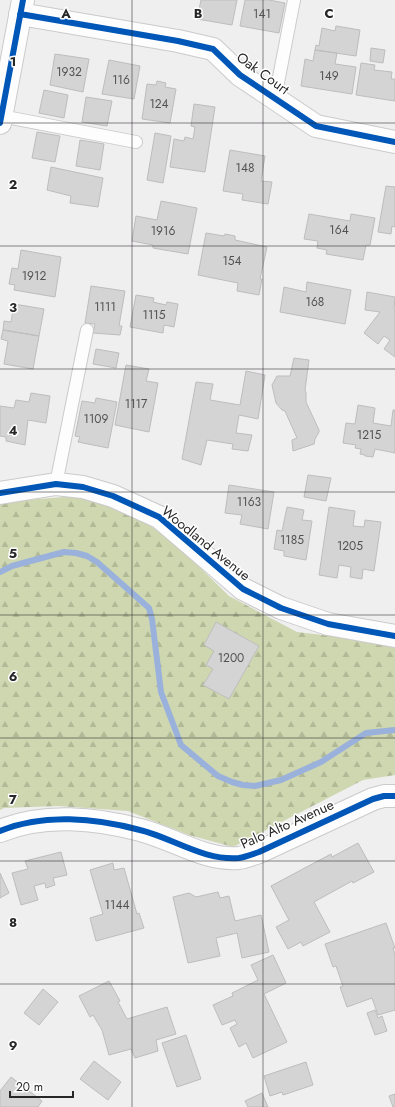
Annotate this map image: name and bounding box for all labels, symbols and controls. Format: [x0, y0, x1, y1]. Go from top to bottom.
text: A [60, 4, 71, 23]
text: B [194, 4, 203, 23]
text: C [324, 4, 334, 23]
house number: 141 [253, 5, 271, 23]
street label: Oak Court [232, 47, 294, 99]
text: 1 [10, 52, 16, 71]
house number: 1932 [56, 63, 82, 81]
house number: 149 [319, 67, 339, 85]
house number: 116 [112, 71, 130, 89]
house number: 124 [149, 95, 169, 113]
house number: 148 [236, 159, 254, 177]
text: 2 [9, 175, 17, 194]
house number: 164 [329, 221, 349, 239]
house number: 1916 [151, 222, 175, 240]
house number: 154 [222, 252, 242, 270]
house number: 1912 [22, 267, 46, 285]
house number: 168 [306, 293, 324, 311]
text: 3 [9, 298, 17, 317]
house number: 1111 [94, 298, 116, 316]
house number: 1115 [143, 306, 166, 324]
house number: 1117 [125, 395, 148, 413]
house number: 1109 [84, 410, 109, 428]
text: 4 [8, 421, 18, 440]
house number: 1215 [357, 426, 381, 444]
house number: 1163 [237, 493, 262, 511]
street label: Woodland Avenue [157, 501, 255, 585]
house number: 1185 [280, 531, 304, 549]
house number: 1205 [337, 537, 363, 555]
text: 5 [9, 544, 17, 563]
house number: 1200 [218, 649, 244, 667]
text: 6 [9, 667, 18, 686]
text: 7 [9, 790, 17, 809]
street label: Palo Alto Avenue [237, 794, 337, 854]
house number: 1144 [105, 896, 129, 914]
text: 8 [9, 913, 17, 932]
text: 9 [9, 1036, 18, 1055]
scale bar [10, 1073, 73, 1099]
text: 20 m [16, 1078, 43, 1096]

